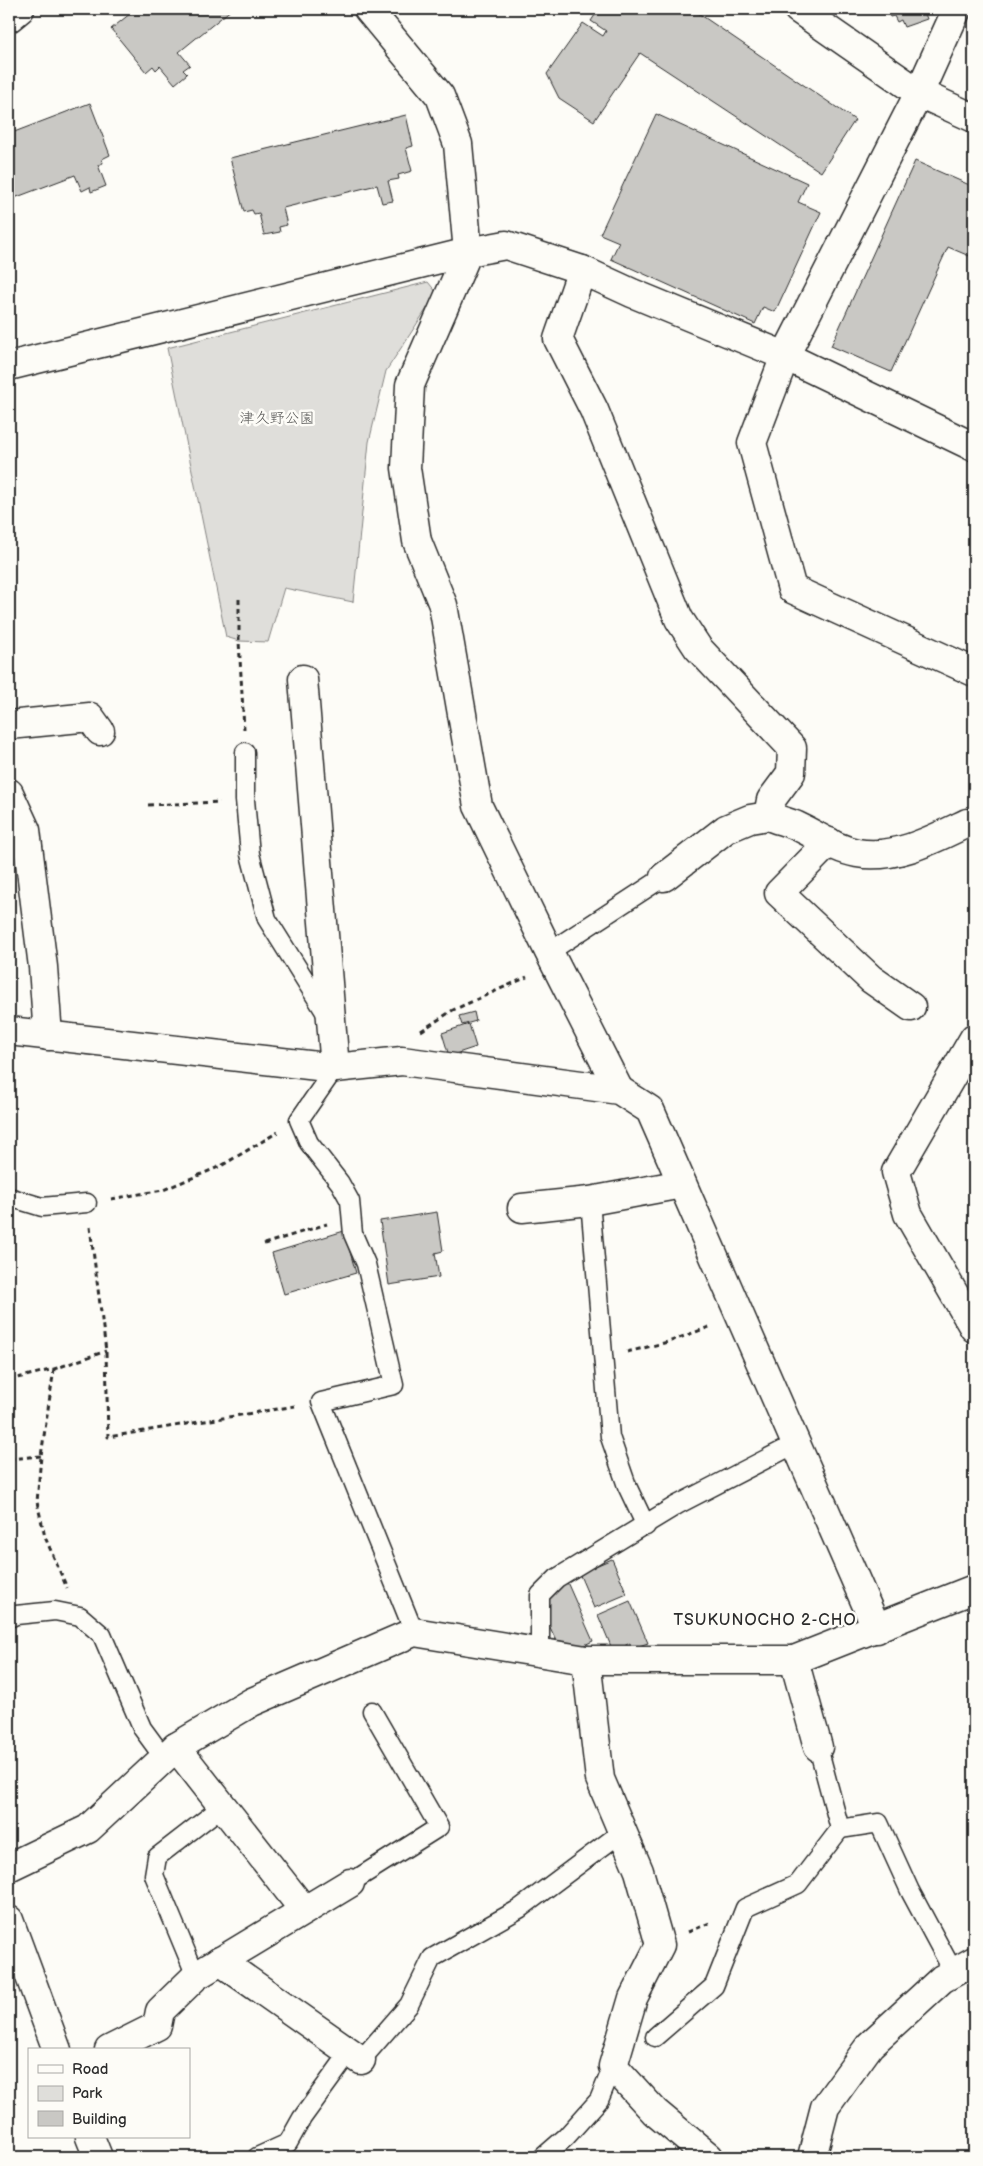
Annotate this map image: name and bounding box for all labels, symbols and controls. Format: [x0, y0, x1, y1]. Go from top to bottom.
park label: 津久野公園 [239, 409, 315, 428]
district label: TSUKUNOCHO 2-CHO [673, 1611, 857, 1630]
legend [28, 2048, 190, 2138]
text: Road [72, 2060, 108, 2079]
text: Park [72, 2084, 103, 2103]
text: Building [72, 2110, 127, 2129]

